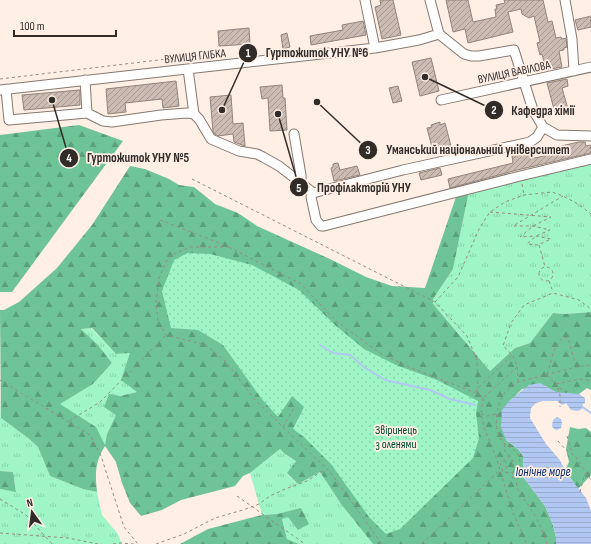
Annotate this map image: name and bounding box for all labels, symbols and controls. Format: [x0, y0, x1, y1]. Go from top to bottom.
scale bar [14, 12, 116, 38]
text: 100 m [20, 19, 45, 34]
callout: Гуртожиток УНУ №6 [238, 40, 377, 65]
text: Гуртожиток УНУ №6 [266, 45, 368, 61]
street label: ВУЛИЦЯ ГЛІБКА [164, 46, 227, 67]
text: 1 [246, 46, 251, 61]
street label: ВУЛИЦЯ ВАВІЛОВА [476, 57, 553, 88]
callout: Кафедра хімії [484, 98, 583, 123]
text: 2 [491, 103, 497, 118]
text: Кафедра хімії [511, 103, 576, 119]
callout: Уманський національний університет [358, 137, 578, 162]
text: Уманський національний університет [386, 142, 570, 158]
text: 3 [365, 143, 371, 158]
callout: Гуртожиток УНУ №5 [59, 145, 197, 170]
text: Гуртожиток УНУ №5 [87, 150, 189, 166]
text: 4 [66, 151, 72, 166]
callout: Профілакторій УНУ [289, 175, 419, 200]
text: Профілакторій УНУ [317, 180, 412, 196]
text: 5 [296, 181, 302, 196]
park label: Звіринець з оленями [375, 423, 417, 452]
water label: Іонічне море [516, 464, 570, 480]
north arrow [12, 492, 52, 532]
text: N [25, 496, 34, 510]

